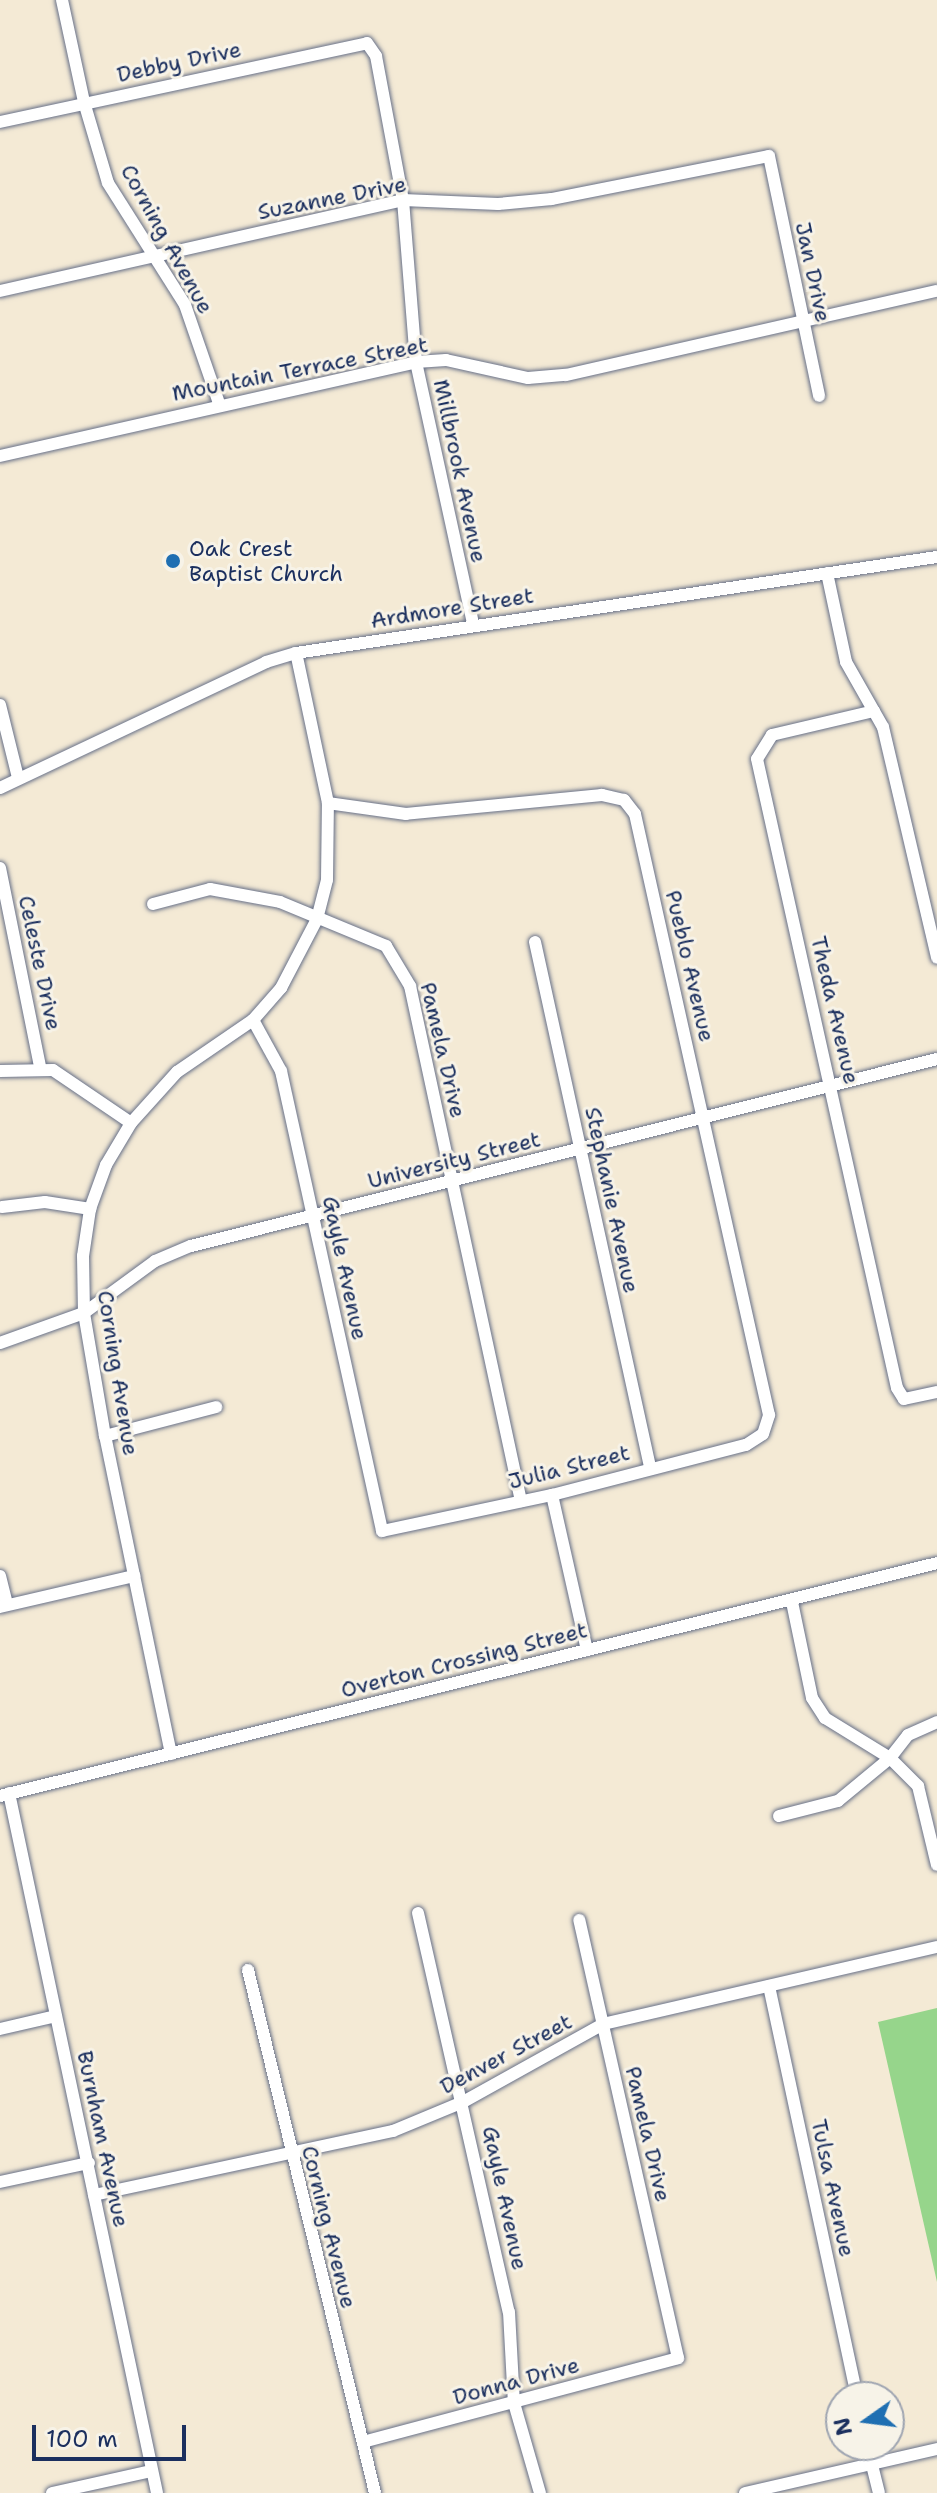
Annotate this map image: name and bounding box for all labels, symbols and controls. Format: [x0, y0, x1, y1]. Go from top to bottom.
street label: Debby Drive [114, 36, 244, 88]
street label: Corning Avenue [115, 160, 219, 318]
street label: Suzanne Drive [255, 171, 409, 225]
street label: Jan Drive [790, 220, 836, 324]
street label: Mountain Terrace Street [170, 331, 430, 407]
street label: Millbrook Avenue [428, 377, 492, 565]
place label: Oak Crest Baptist Church [189, 535, 343, 586]
marker: Oak Crest Baptist Church [164, 552, 182, 570]
street label: Ardmore Street [369, 582, 535, 634]
street label: Pueblo Avenue [660, 888, 720, 1044]
street label: Celeste Drive [13, 893, 67, 1033]
street label: Theda Avenue [805, 933, 865, 1087]
street label: Pamela Drive [415, 980, 471, 1120]
street label: Stephanie Avenue [579, 1105, 645, 1295]
street label: University Street [365, 1126, 543, 1194]
street label: Gayle Avenue [317, 1194, 373, 1342]
street label: Corning Avenue [92, 1289, 144, 1457]
street label: Julia Street [506, 1439, 632, 1495]
street label: Overton Crossing Street [338, 1617, 590, 1703]
street label: Denver Street [435, 2008, 577, 2100]
street label: Burnham Avenue [71, 2048, 135, 2230]
street label: Pamela Drive [620, 2064, 676, 2204]
street label: Tulsa Avenue [806, 2117, 860, 2259]
street label: Gayle Avenue [477, 2124, 533, 2272]
street label: Corning Avenue [296, 2143, 362, 2311]
street label: Donna Drive [450, 2351, 582, 2411]
north arrow [825, 2381, 905, 2461]
scale bar [36, 2409, 190, 2459]
text: N [827, 2414, 859, 2438]
text: 100 m [46, 2423, 118, 2455]

